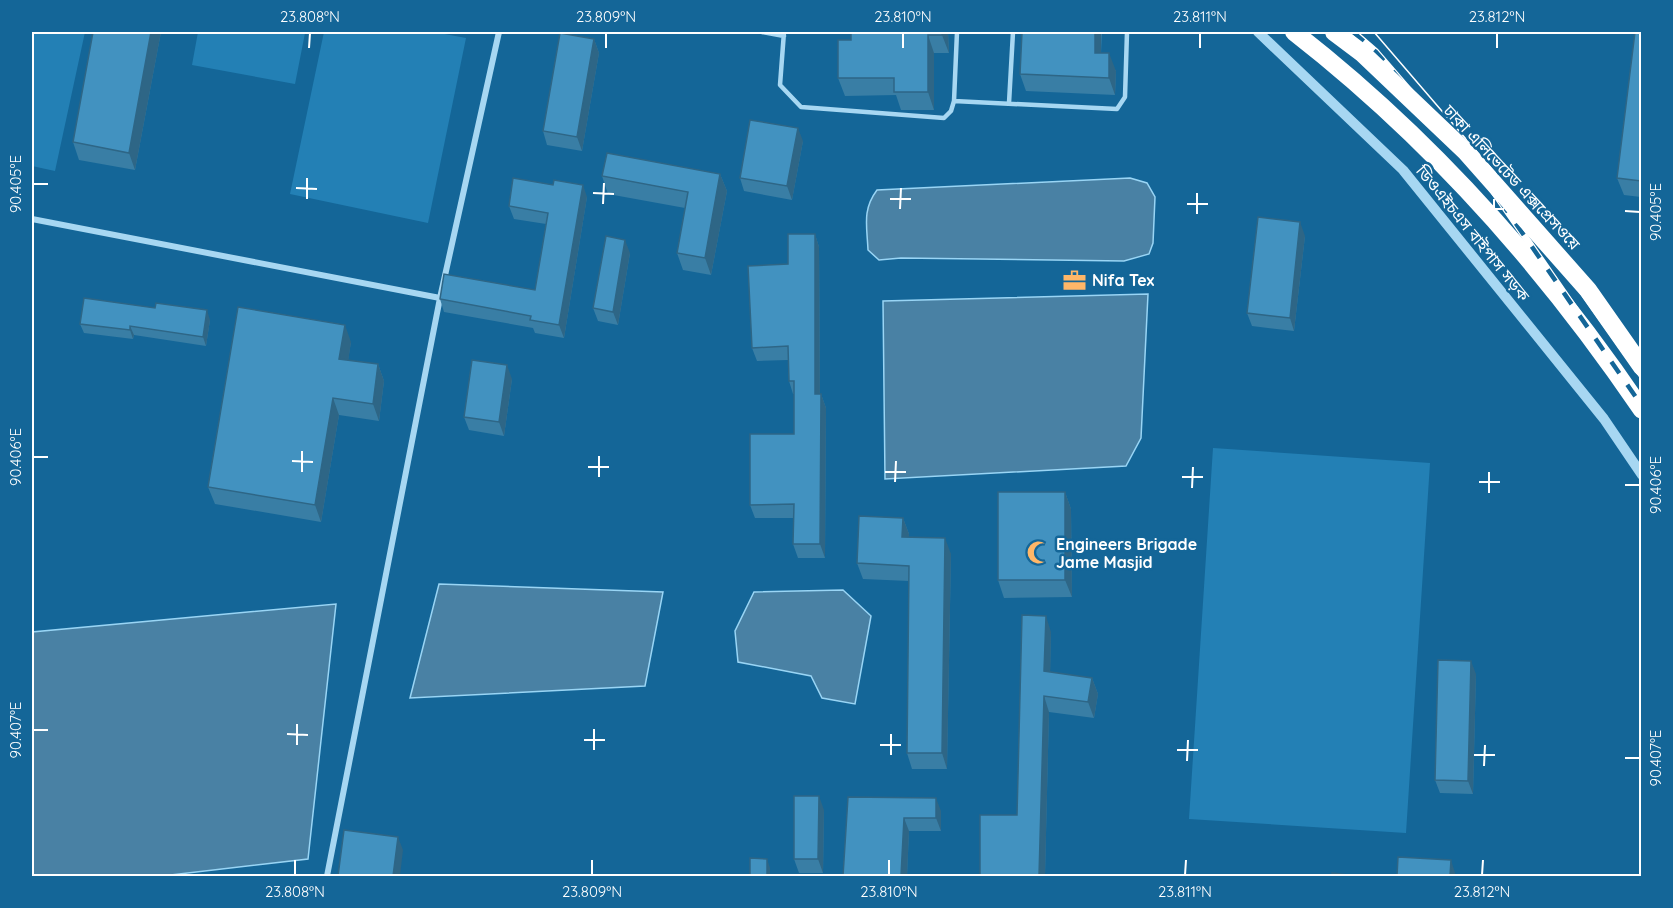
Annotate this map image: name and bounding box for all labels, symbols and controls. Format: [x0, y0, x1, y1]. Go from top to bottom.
text: 23.808°N [280, 7, 340, 26]
text: 23.809°N [576, 7, 636, 26]
text: 23.810°N [874, 7, 932, 26]
text: 23.811°N [1173, 7, 1227, 26]
text: 23.812°N [1469, 7, 1525, 26]
street label: ঢাকা এলিভেটেড এক্সপ্রেসওয়ে [1439, 100, 1585, 254]
text: 90.405°E [6, 155, 25, 213]
street label: ডিওএইচএস বাইপাস সড়ক [1411, 160, 1535, 306]
text: 90.405°E [1646, 183, 1665, 241]
office icon: Nifa Tex [1061, 267, 1087, 293]
place label: Nifa Tex [1092, 270, 1155, 290]
text: 90.406°E [6, 428, 25, 486]
text: 90.406°E [1646, 456, 1665, 514]
place label: Engineers Brigade Jame Masjid [1056, 534, 1197, 572]
mosque icon: Engineers Brigade Jame Masjid [1025, 540, 1051, 566]
text: 90.407°E [6, 702, 25, 758]
text: 90.407°E [1646, 730, 1665, 786]
text: 23.808°N [265, 882, 325, 901]
text: 23.809°N [562, 882, 622, 901]
text: 23.810°N [860, 882, 918, 901]
text: 23.811°N [1158, 882, 1212, 901]
text: 23.812°N [1454, 882, 1510, 901]

